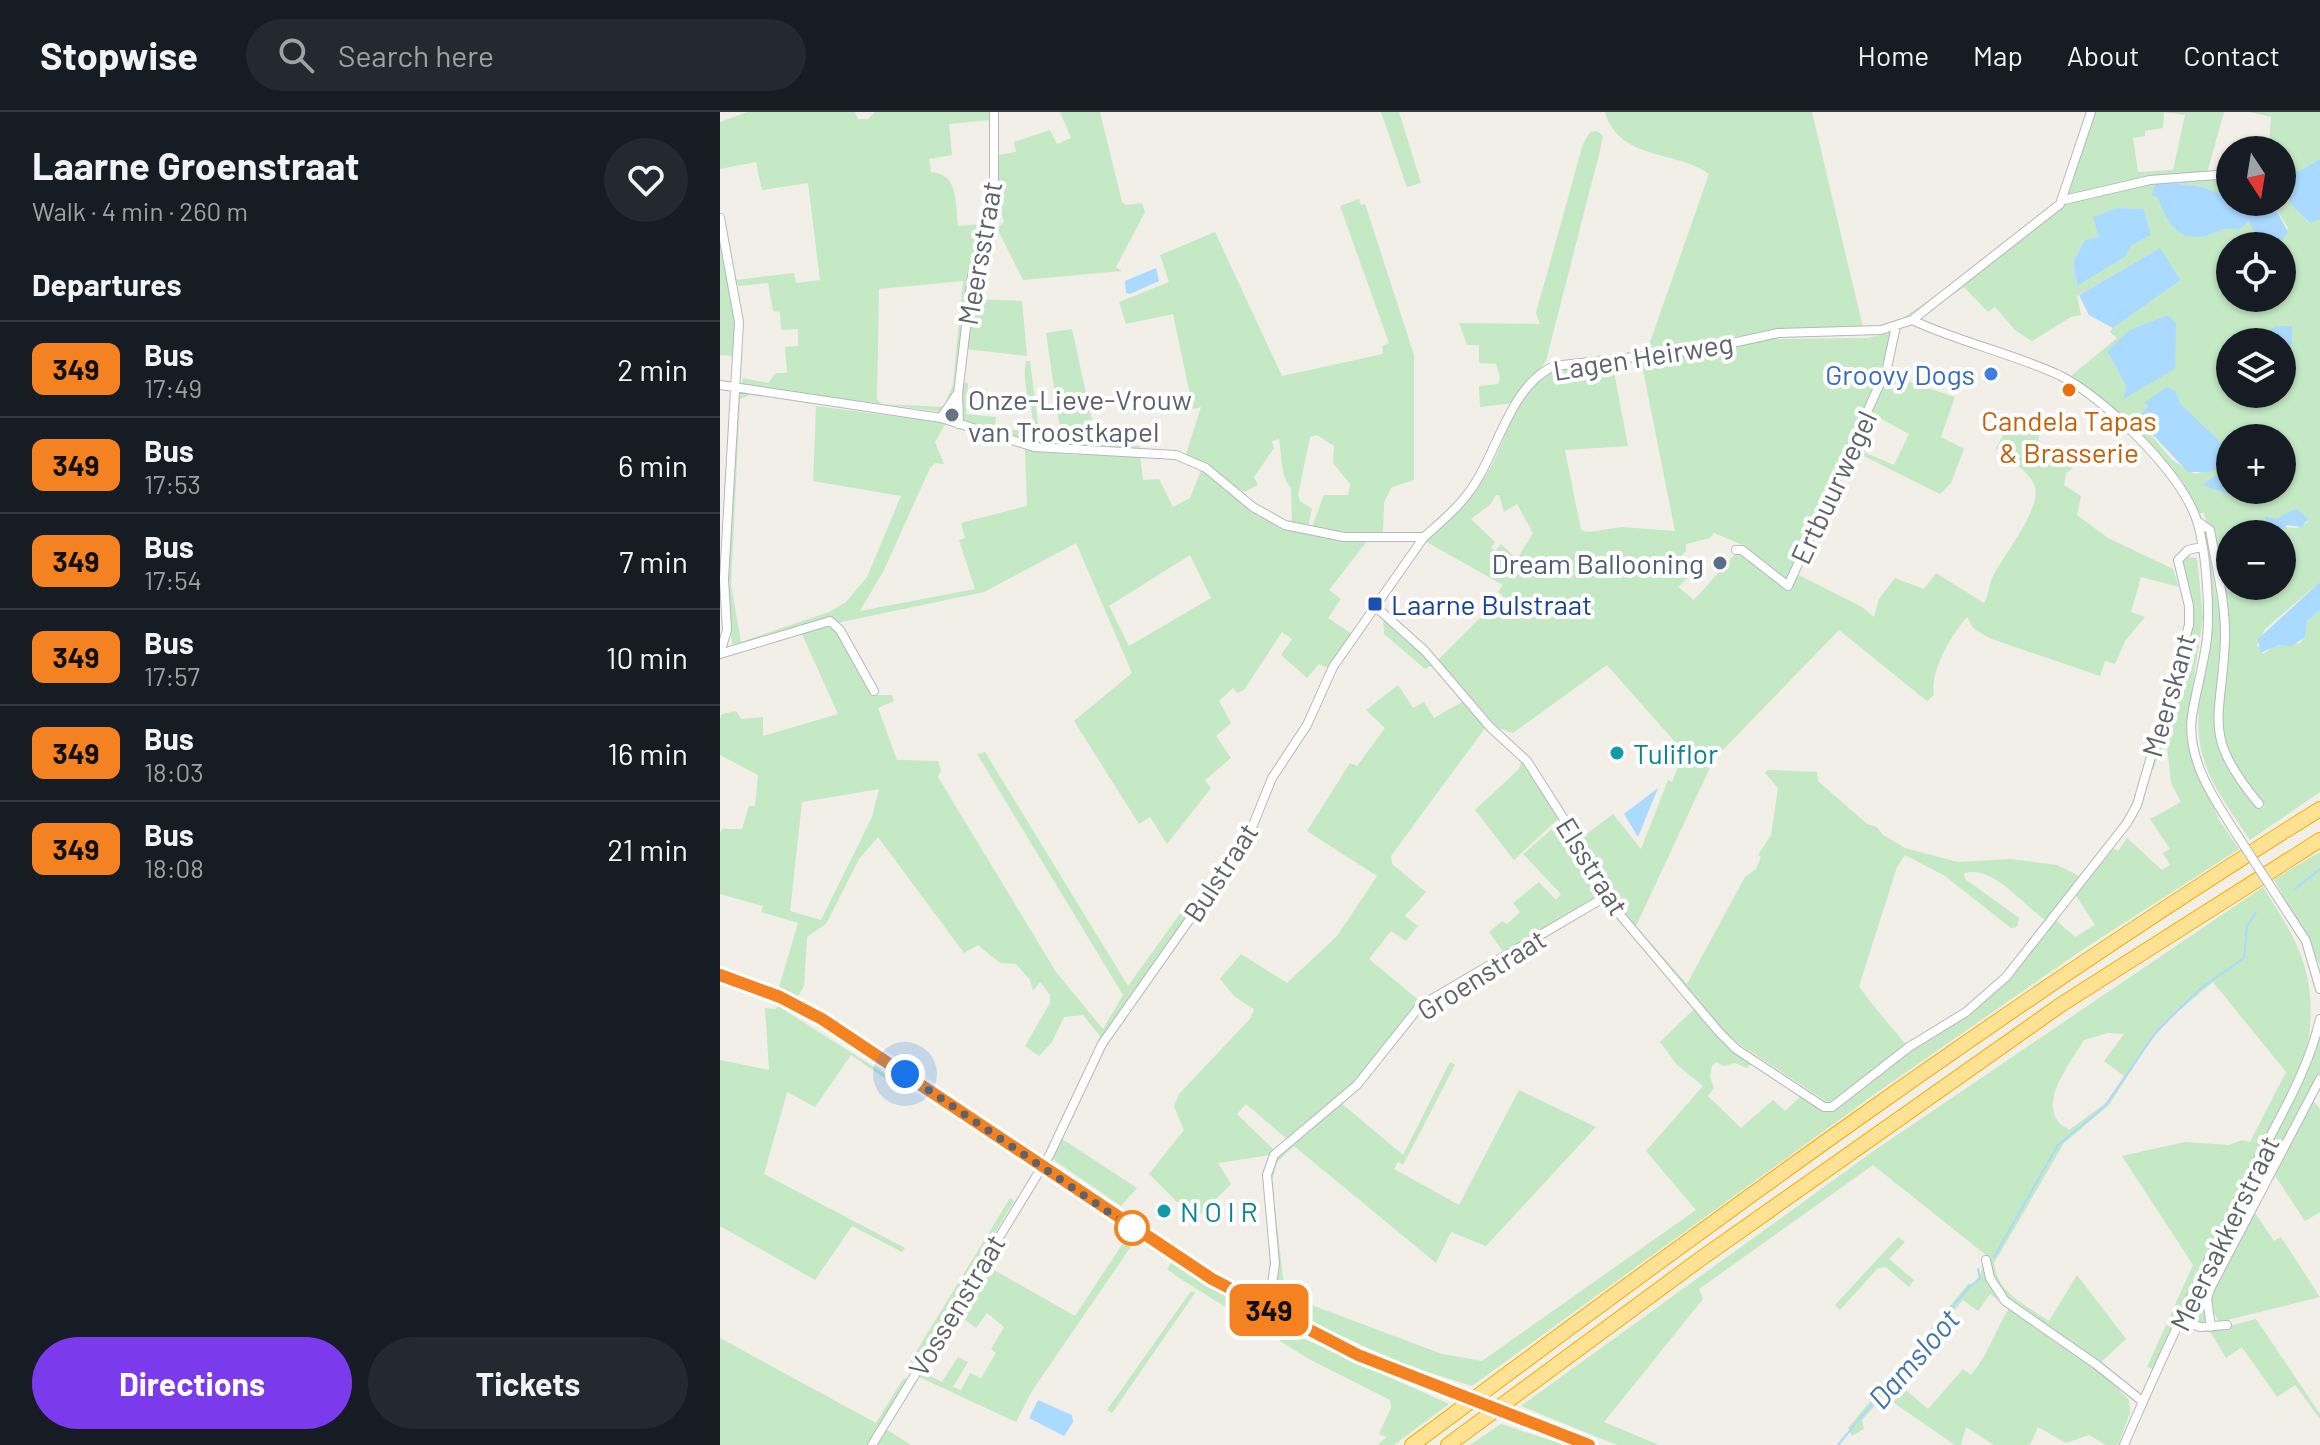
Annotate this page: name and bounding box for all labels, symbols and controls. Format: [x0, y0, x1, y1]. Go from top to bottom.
search box [246, 19, 806, 91]
text: Stopwise [40, 32, 198, 78]
icon: search [274, 33, 318, 77]
text: Search here [338, 37, 494, 73]
text: Home [1858, 38, 1929, 72]
text: Map [1973, 38, 2023, 72]
text: About [2067, 38, 2139, 72]
text: Contact [2183, 38, 2280, 72]
north arrow [2216, 136, 2296, 216]
map controls [2216, 136, 2296, 600]
button: heart [604, 138, 688, 222]
text: Laarne Groenstraat [32, 142, 359, 188]
street label: Meersstraat [950, 178, 1008, 328]
text: Walk · 4 min · 260 m [32, 195, 248, 226]
button: locate [2216, 232, 2296, 312]
text: Departures [32, 266, 182, 302]
street label: Lagen Heirweg [1551, 325, 1735, 387]
button: layers [2216, 328, 2296, 408]
text: Bus [144, 336, 194, 372]
text: 2 min [617, 351, 688, 387]
text: 349 [53, 352, 99, 386]
place label: Groovy Dogs [1825, 357, 1975, 391]
marker: Groovy Dogs [1982, 365, 2000, 383]
text: 17:49 [144, 372, 202, 403]
marker: Candela Tapas & Brasserie [2060, 381, 2078, 399]
place label: Onze-Lieve-Vrouw van Troostkapel [968, 382, 1192, 448]
place label: Candela Tapas & Brasserie [1981, 403, 2157, 469]
street label: Ertbuurwegel [1783, 405, 1883, 569]
marker: Onze-Lieve-Vrouw van Troostkapel [943, 406, 961, 424]
button: + [2216, 424, 2296, 504]
text: Bus [144, 432, 194, 468]
text: 6 min [618, 447, 688, 483]
text: 349 [53, 448, 99, 482]
text: 17:53 [144, 468, 201, 499]
button: − [2216, 520, 2296, 600]
text: Bus [144, 528, 194, 564]
text: 7 min [619, 543, 688, 579]
text: 349 [53, 544, 99, 578]
place label: Dream Ballooning [1491, 546, 1704, 580]
marker: Dream Ballooning [1711, 554, 1729, 572]
text: 17:54 [144, 564, 202, 595]
place label: Laarne Bulstraat [1391, 587, 1592, 621]
marker: Laarne Bulstraat [1366, 595, 1384, 613]
text: Bus [144, 624, 194, 660]
street label: Meerskant [2134, 629, 2202, 761]
text: 10 min [606, 639, 688, 675]
text: 349 [53, 640, 99, 674]
text: 17:57 [144, 660, 200, 691]
text: Bus [144, 720, 194, 756]
text: 16 min [607, 735, 688, 771]
text: 349 [53, 736, 99, 770]
place label: Tuliflor [1633, 736, 1718, 770]
marker: Tuliflor [1608, 744, 1626, 762]
text: 18:03 [144, 756, 204, 787]
street label: Elsstraat [1550, 811, 1636, 921]
text: Bus [144, 816, 194, 852]
street label: Bulstraat [1175, 816, 1265, 928]
text: 21 min [607, 831, 688, 867]
text: 349 [53, 832, 99, 866]
text: 18:08 [144, 852, 204, 883]
street label: Groenstraat [1411, 921, 1551, 1027]
your location [885, 1054, 925, 1094]
street label: Meersakkerstraat [2162, 1130, 2286, 1336]
place label: N O I R [1180, 1194, 1258, 1228]
marker: N O I R [1155, 1202, 1173, 1220]
unlabelled marker [1115, 1211, 1149, 1245]
street label: Vossenstraat [900, 1228, 1012, 1382]
line badge: 349 [1223, 1284, 1315, 1336]
text: 349 [1246, 1293, 1292, 1327]
water label: Damsloot [1860, 1301, 1966, 1415]
button: Directions [32, 1337, 352, 1429]
button: Tickets [368, 1337, 688, 1429]

